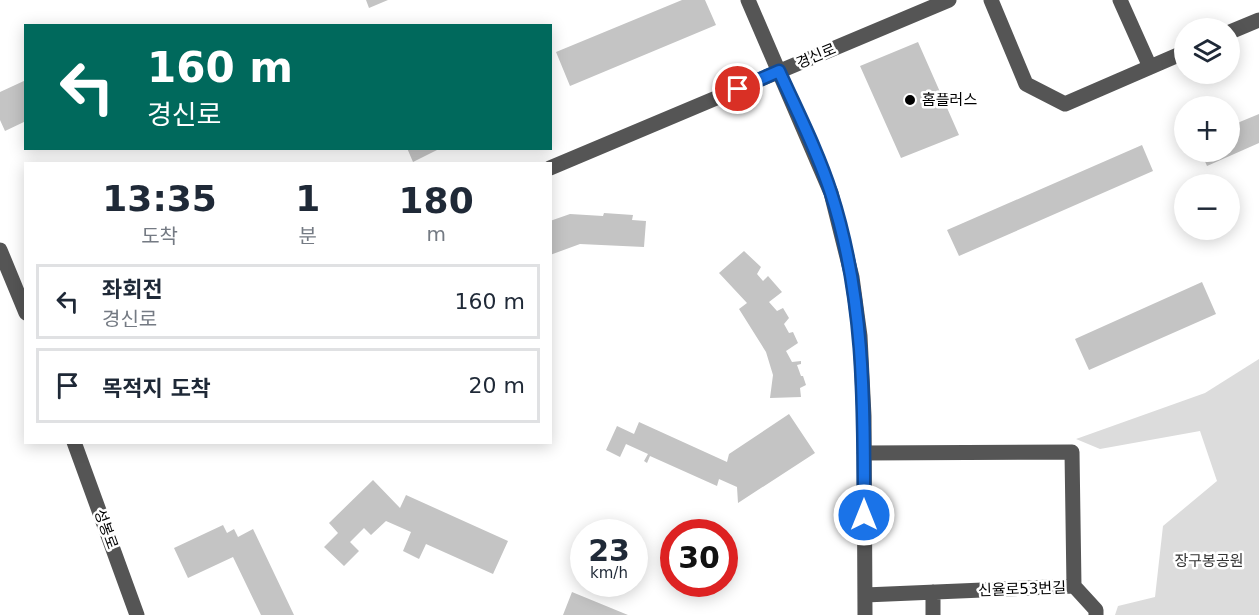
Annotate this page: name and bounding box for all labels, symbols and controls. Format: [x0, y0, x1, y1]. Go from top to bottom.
map controls [1174, 18, 1240, 240]
button: layers [1174, 18, 1240, 84]
street label: 경신로 [793, 40, 839, 72]
text: 160 m [147, 43, 293, 92]
icon: left [48, 48, 126, 126]
pin [712, 63, 763, 114]
icon: arrive [721, 72, 754, 105]
place label: 홈플러스 [922, 91, 977, 109]
marker: 홈플러스 [903, 93, 917, 107]
button: + [1174, 96, 1240, 162]
text: 경신로 [147, 99, 222, 130]
button: − [1174, 174, 1240, 240]
text: 13:35 [102, 178, 217, 219]
text: 1 [295, 178, 320, 219]
text: 180 [399, 180, 474, 221]
text: m [426, 222, 446, 246]
text: 도착 [141, 224, 178, 248]
text: 분 [299, 224, 317, 248]
text: 좌회전 [102, 277, 163, 302]
icon: left [51, 285, 84, 318]
text: 160 m [455, 289, 525, 314]
text: 경신로 [102, 307, 157, 331]
icon: arrive [51, 369, 84, 402]
text: 20 m [469, 373, 525, 398]
text: 목적지 도착 [102, 376, 211, 401]
position arrow [832, 483, 896, 547]
street label: 성봉로 [90, 506, 122, 552]
speed limit sign: 30 [660, 519, 738, 597]
text: 23 [588, 533, 630, 568]
park label: 장구봉공원 [1174, 552, 1244, 570]
text: km/h [590, 564, 628, 582]
street label: 신율로53번길 [978, 578, 1066, 600]

